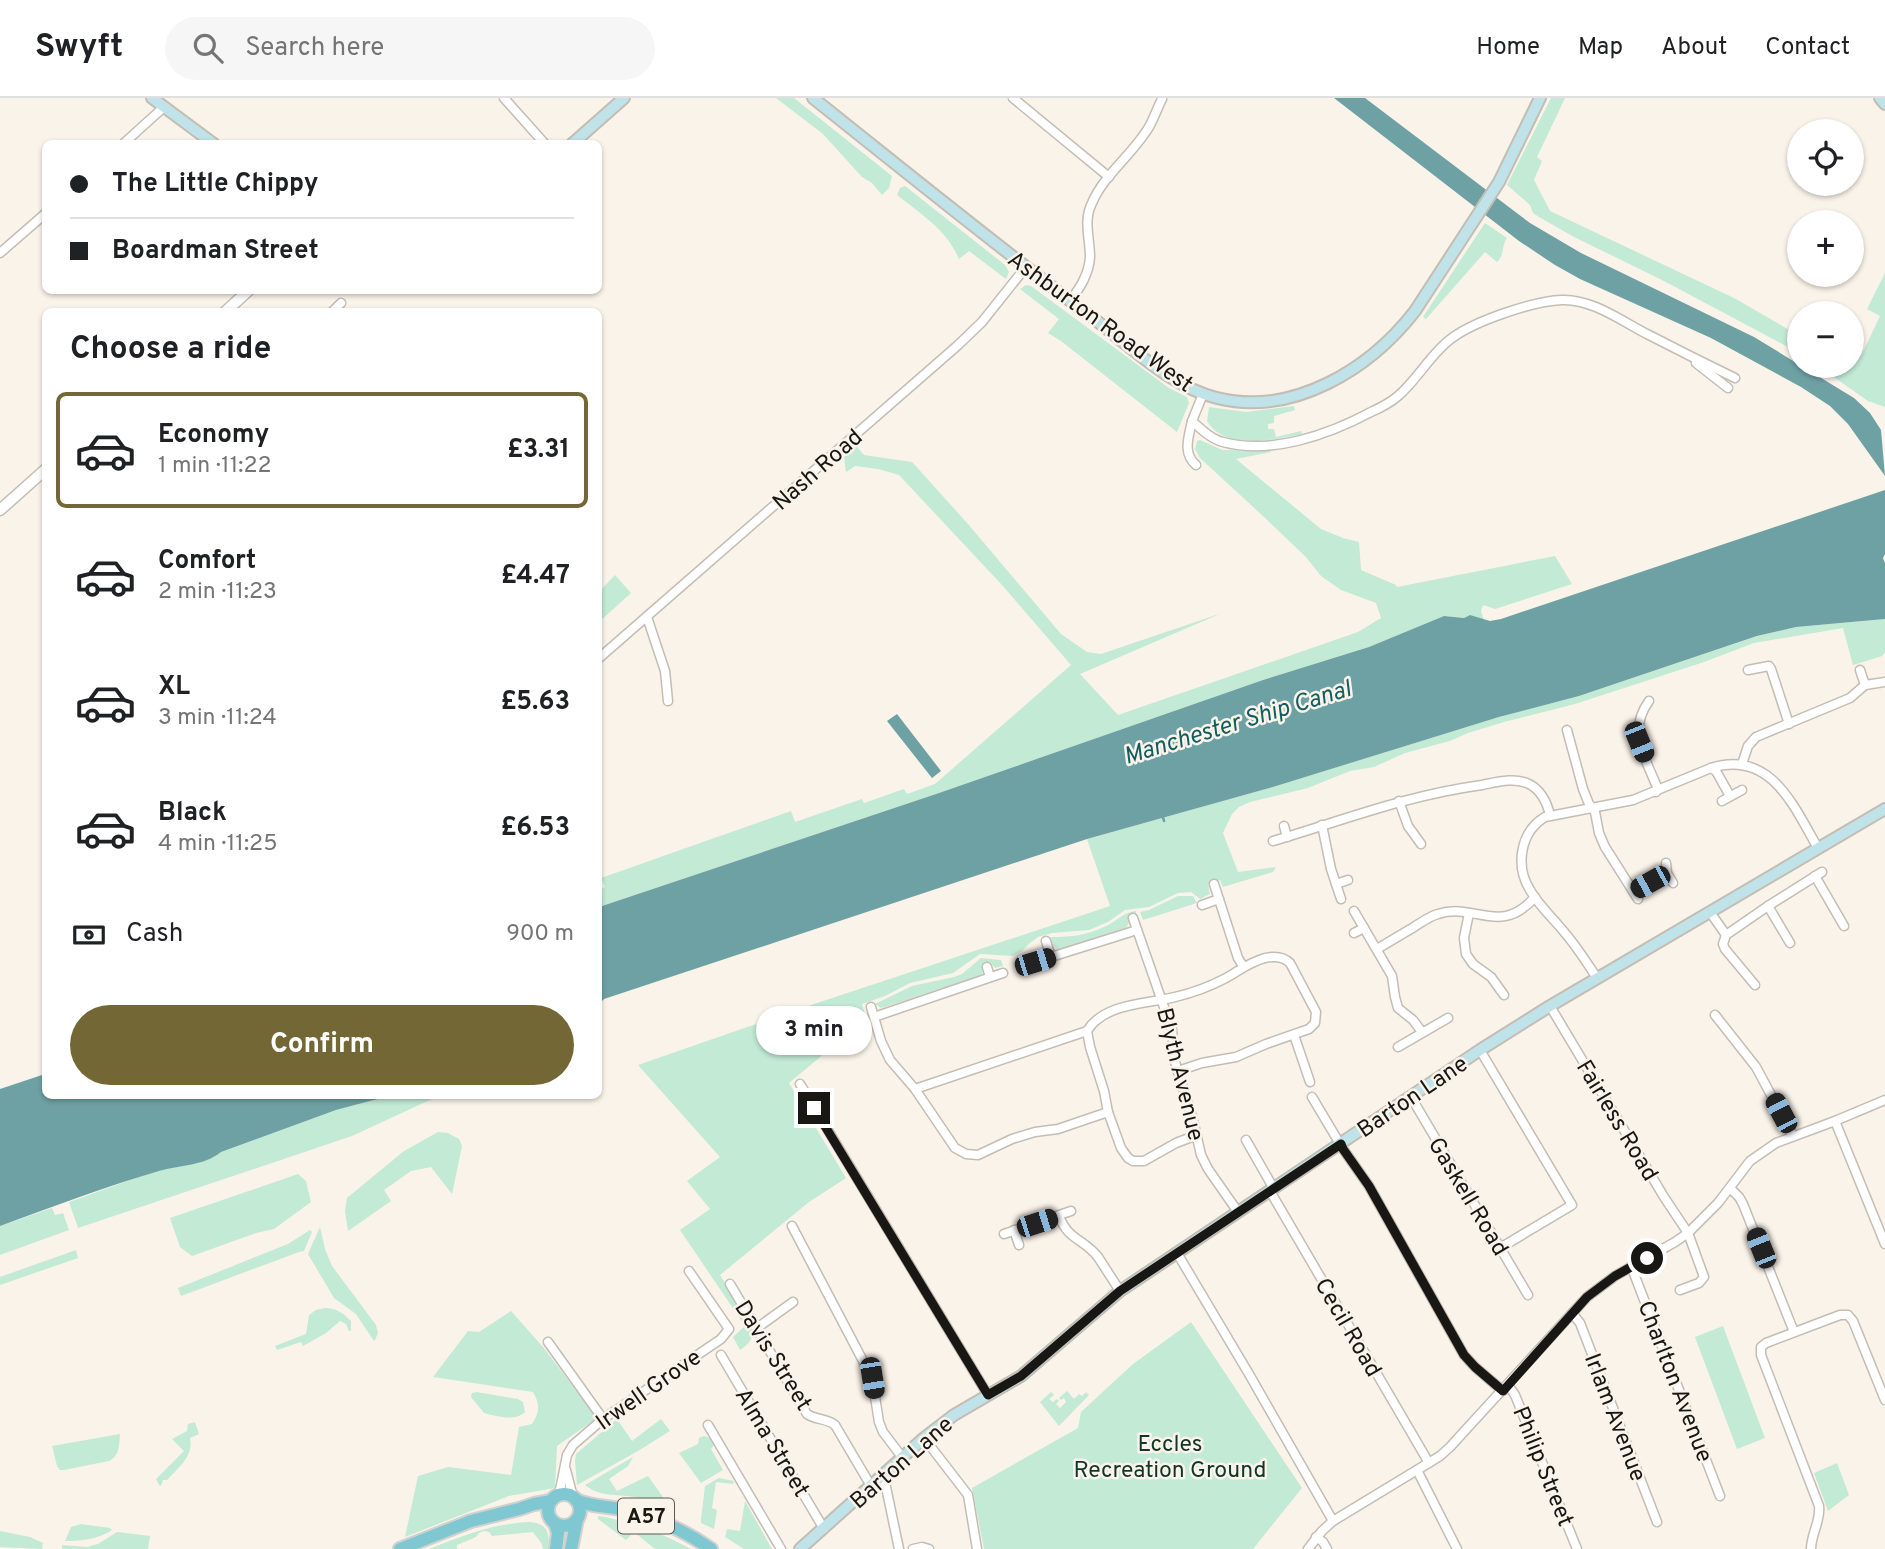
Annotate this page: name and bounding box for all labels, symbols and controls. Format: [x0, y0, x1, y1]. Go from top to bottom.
search box [165, 17, 655, 80]
text: Swyft [35, 27, 123, 69]
icon: search [189, 29, 227, 67]
text: Search here [245, 32, 384, 65]
text: Home [1476, 33, 1540, 63]
text: Map [1578, 33, 1623, 63]
text: About [1661, 33, 1727, 63]
text: Contact [1765, 33, 1850, 63]
map controls [1787, 119, 1864, 378]
button: locate [1787, 119, 1864, 196]
text: The Little Chippy [112, 168, 318, 201]
button: + [1787, 210, 1864, 287]
text: Boardman Street [112, 235, 319, 268]
street label: Ashburton Road West [1001, 246, 1198, 400]
button: − [1787, 301, 1864, 378]
text: Choose a ride [70, 330, 271, 370]
icon: car [74, 419, 137, 482]
text: Economy [158, 419, 269, 452]
street label: Nash Road [768, 424, 870, 518]
text: £3.31 [507, 434, 570, 467]
text: 1 min · 11:22 [158, 452, 272, 481]
icon: car [74, 545, 137, 608]
text: Comfort [158, 545, 256, 578]
text: £4.47 [501, 560, 570, 593]
text: 2 min · 11:23 [158, 578, 277, 607]
icon: car [74, 671, 137, 734]
text: XL [158, 671, 190, 704]
water label: Manchester Ship Canal [1120, 674, 1357, 773]
text: £5.63 [501, 686, 570, 719]
text: 3 min · 11:24 [158, 704, 277, 733]
car [1622, 719, 1657, 765]
icon: car [74, 797, 137, 860]
text: Black [158, 797, 227, 830]
text: £6.53 [501, 812, 570, 845]
text: 4 min · 11:25 [158, 830, 277, 859]
car [1627, 863, 1674, 901]
icon: cash [70, 916, 108, 954]
text: Cash [126, 918, 183, 951]
text: 900 m [506, 920, 574, 949]
car [1012, 946, 1059, 978]
button: Confirm [70, 1005, 574, 1085]
street label: Blyth Avenue [1148, 1005, 1209, 1144]
callout: 3 min [756, 1006, 872, 1056]
text: 3 min [784, 1016, 844, 1045]
street label: Barton Lane [1352, 1050, 1474, 1146]
street label: Fairless Road [1568, 1055, 1663, 1187]
car [1762, 1090, 1801, 1136]
route end [798, 1092, 830, 1124]
street label: Gaskell Road [1420, 1133, 1514, 1262]
car [1014, 1207, 1061, 1239]
car [1744, 1225, 1779, 1271]
route start [1631, 1242, 1663, 1274]
street label: Cecil Road [1307, 1273, 1387, 1383]
street label: Davis Street [727, 1296, 817, 1417]
street label: Charlton Avenue [1630, 1297, 1718, 1467]
street label: Irwell Grove [591, 1344, 708, 1438]
street label: Irlam Avenue [1576, 1350, 1651, 1486]
car [859, 1356, 886, 1400]
street label: Alma Street [727, 1384, 815, 1503]
street label: Philip Street [1504, 1403, 1579, 1531]
street label: Barton Lane [845, 1411, 960, 1517]
park label: Eccles Recreation Ground [1074, 1431, 1266, 1486]
road number: A57 [618, 1498, 674, 1534]

